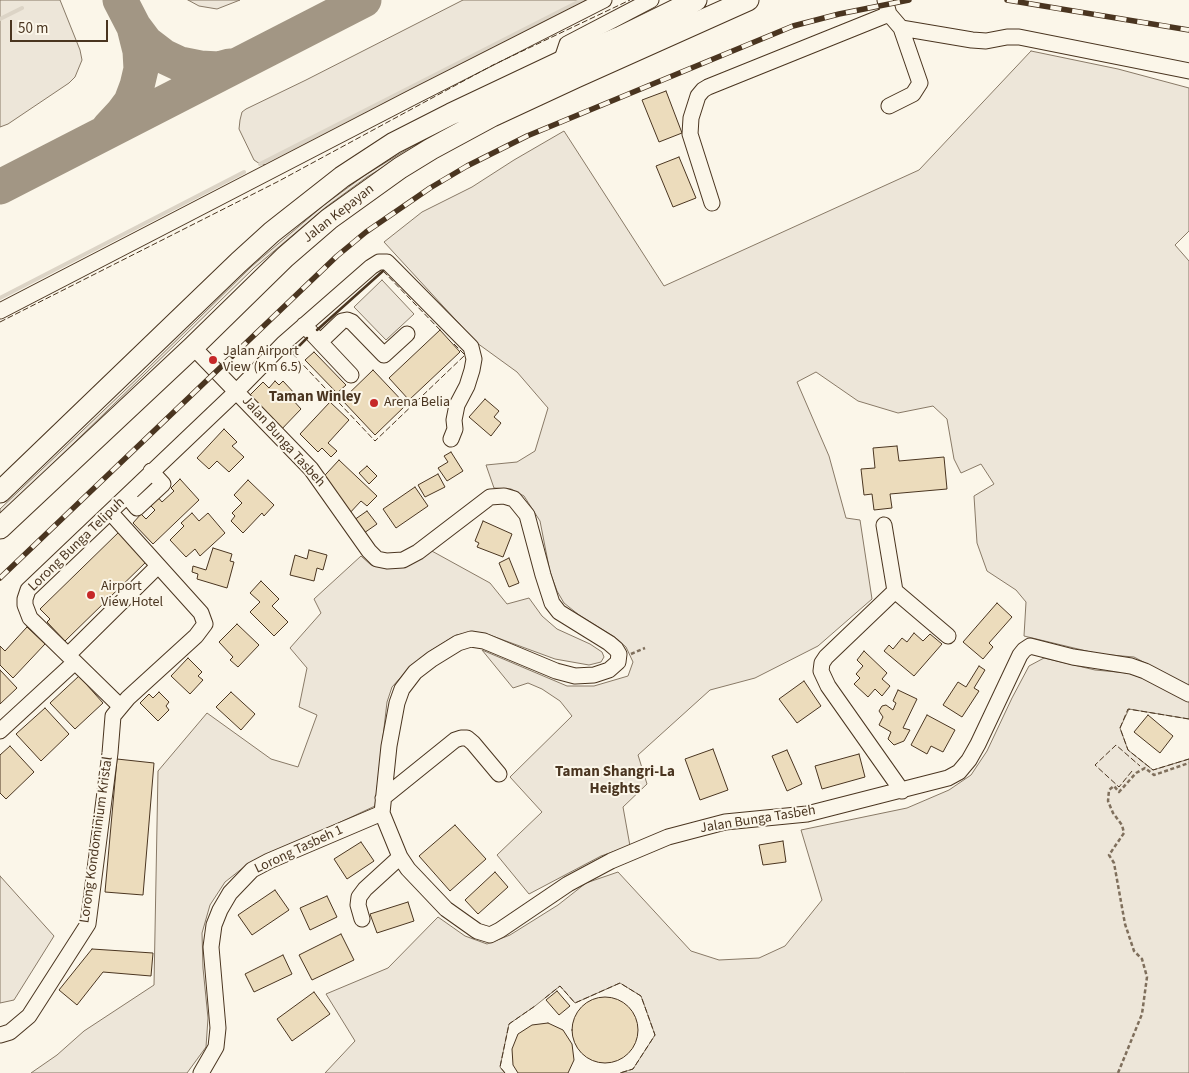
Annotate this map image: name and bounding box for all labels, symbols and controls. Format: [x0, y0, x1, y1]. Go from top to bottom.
scale bar [12, 10, 110, 42]
text: 50 m [18, 18, 48, 39]
street label: Jalan Kepayan [300, 181, 378, 247]
place label: Jalan Airport View (Km 6.5) [223, 344, 302, 377]
marker: Jalan Airport View (Km 6.5) [207, 354, 219, 366]
district label: Taman Winley [269, 389, 361, 407]
street label: Jalan Bunga Tasbeh [238, 393, 328, 491]
place label: Arena Belia [384, 395, 450, 411]
marker: Arena Belia [368, 397, 380, 409]
street label: Lorong Bunga Telipuh [25, 495, 129, 595]
place label: Airport View Hotel [101, 579, 163, 612]
marker: Airport View Hotel [85, 589, 97, 601]
street label: Lorong Kondominium Kristal [77, 756, 117, 924]
district label: Taman Shangri-La Heights [555, 764, 675, 799]
street label: Jalan Bunga Tasbeh [699, 803, 817, 837]
street label: Lorong Tasbeh 1 [252, 822, 346, 878]

